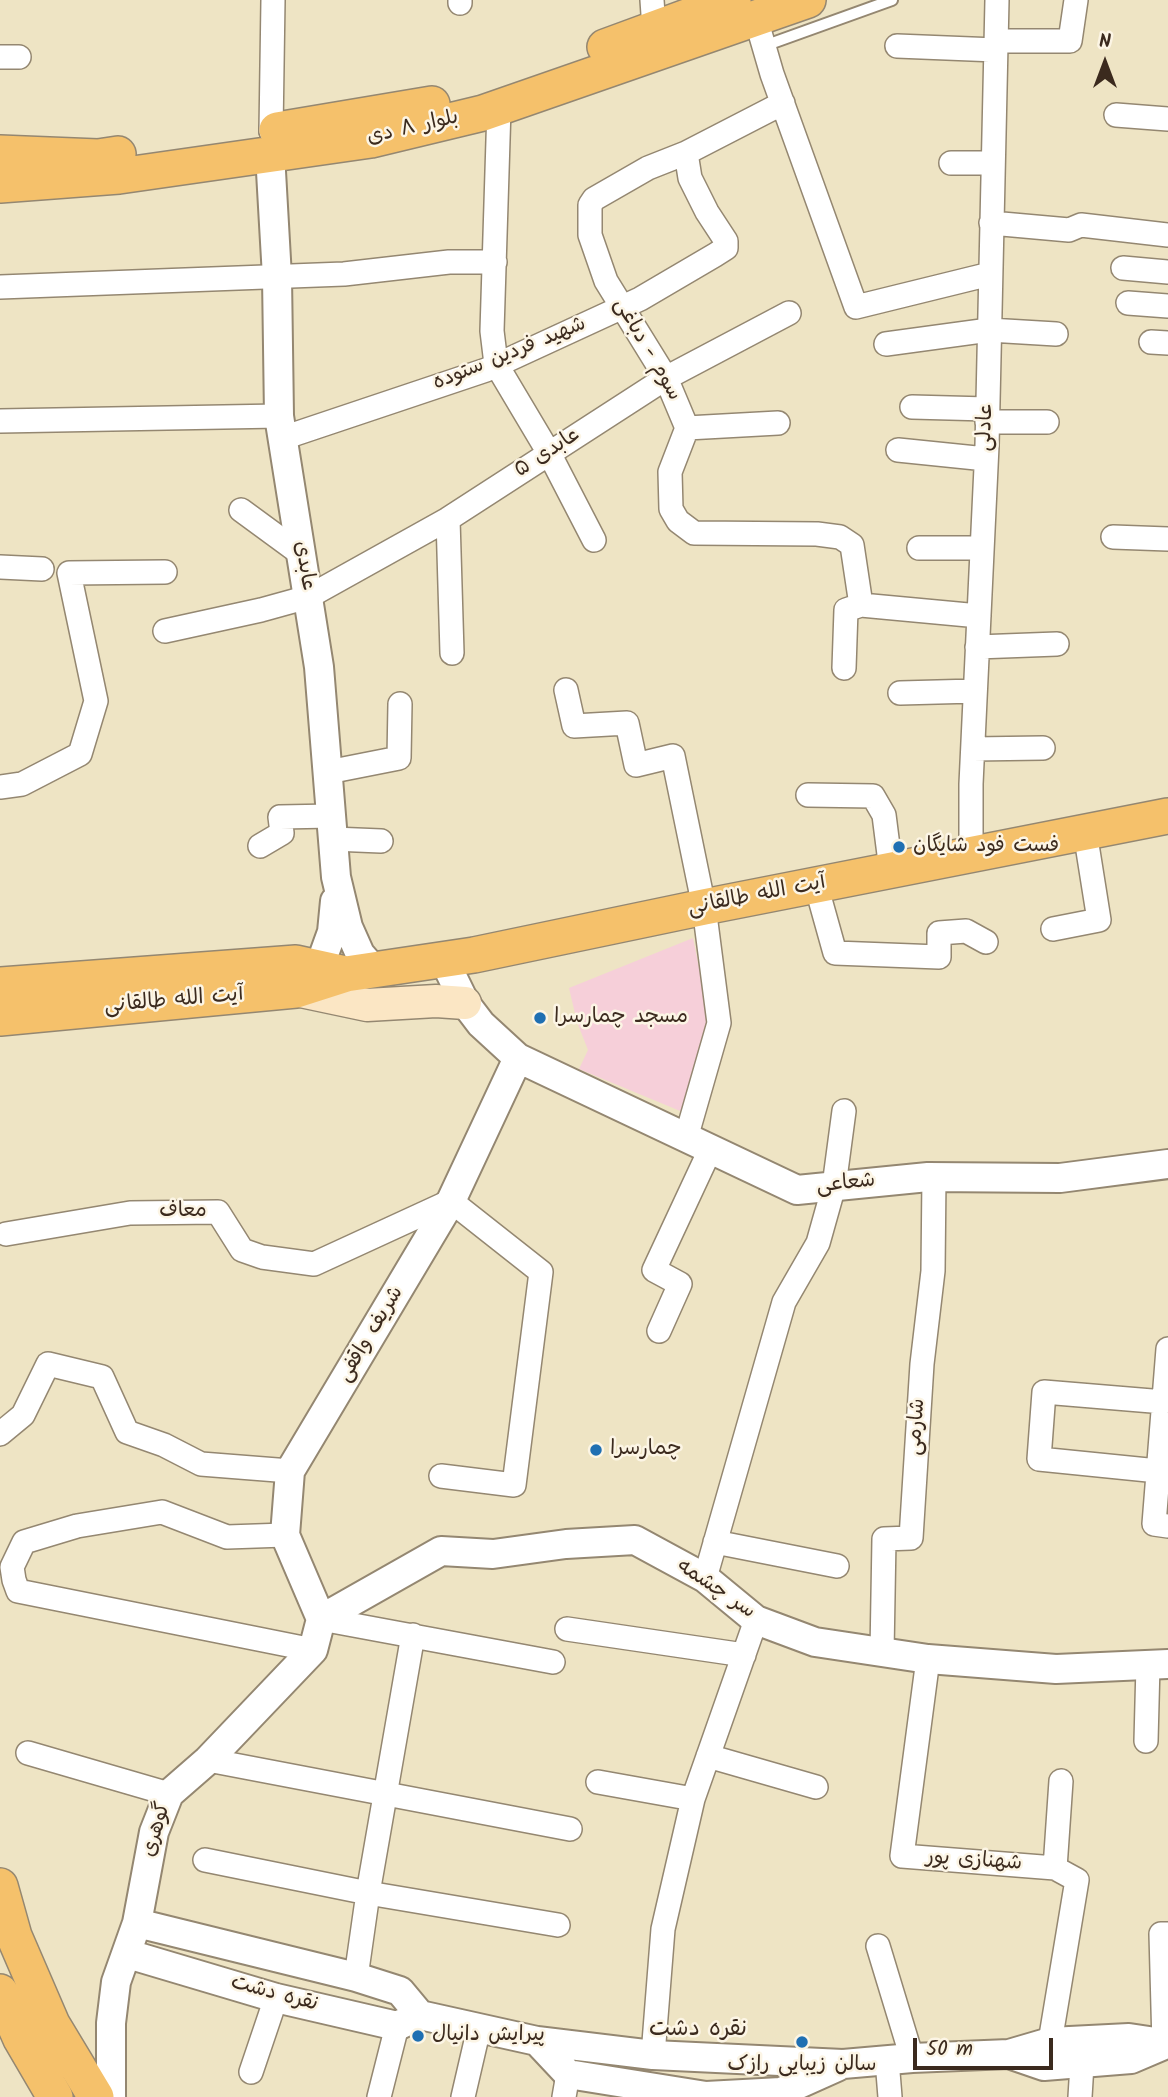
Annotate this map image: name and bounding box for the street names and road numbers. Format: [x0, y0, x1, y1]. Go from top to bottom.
street label: بلوار ۸ دی [365, 106, 461, 152]
street label: سوم - دباغی [607, 294, 685, 406]
street label: شهید فردین ستوده [430, 313, 590, 397]
street label: عادلی [974, 402, 1000, 452]
street label: عابدی ۵ [511, 424, 585, 484]
street label: عابدی [287, 539, 319, 593]
street label: آیت الله طالقانی [686, 871, 828, 923]
street label: آیت الله طالقانی [103, 983, 245, 1021]
street label: شعاعی [815, 1169, 877, 1201]
street label: معاف [159, 1199, 207, 1225]
street label: شریف واقفی [334, 1282, 410, 1388]
street label: شارمی [903, 1398, 933, 1456]
street label: سر چشمه [671, 1554, 759, 1626]
street label: گوهری [138, 1800, 178, 1860]
street label: شهنازی پور [925, 1846, 1023, 1878]
street label: نقره دشت [228, 1971, 320, 2019]

